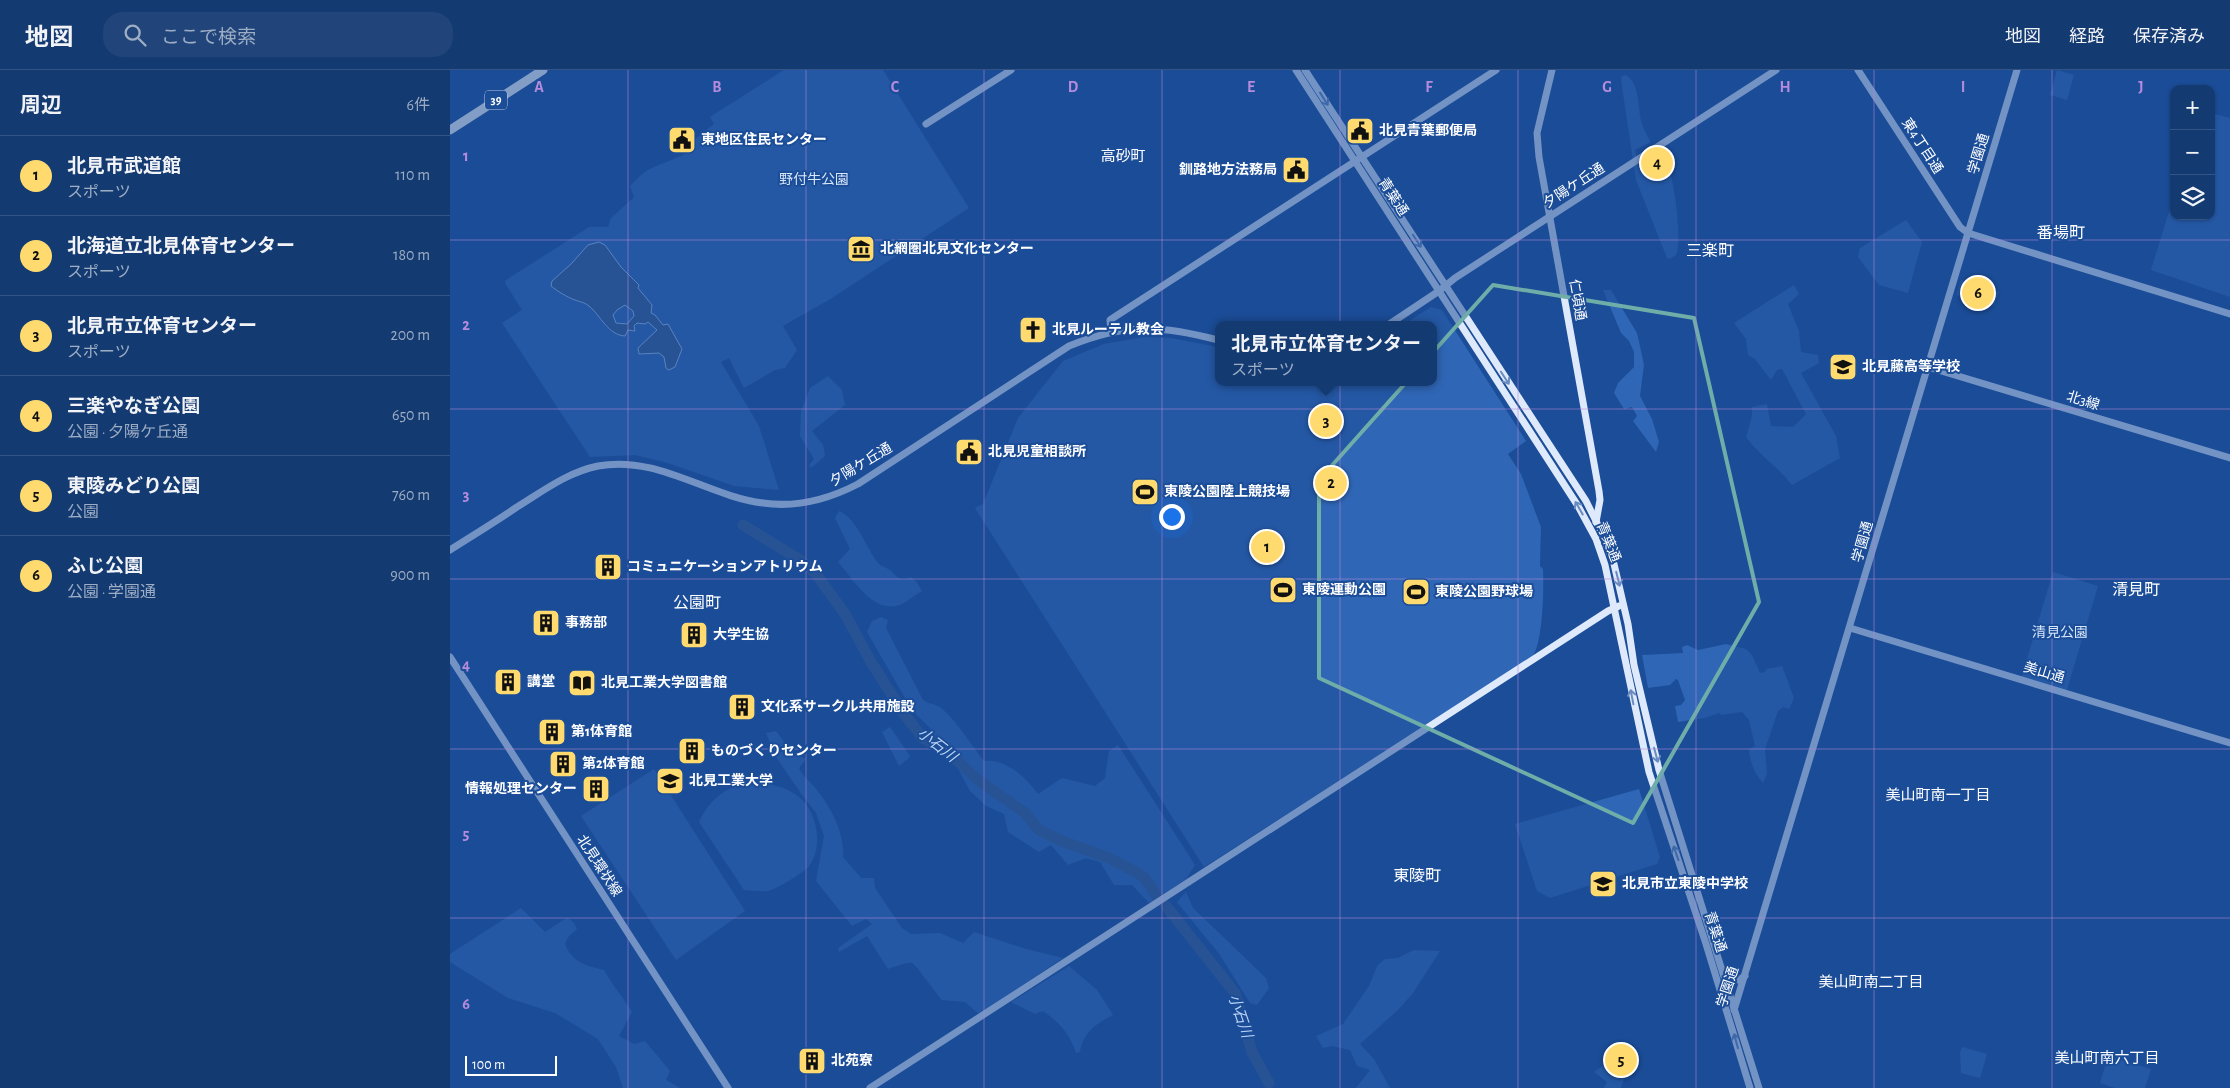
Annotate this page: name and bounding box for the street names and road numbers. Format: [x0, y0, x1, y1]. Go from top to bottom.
road number: 39 [485, 90, 507, 110]
street label: 東4丁目通 [1899, 115, 1946, 176]
street label: 学園通 [1965, 132, 1992, 176]
street label: 夕陽ケ丘通 [1540, 160, 1607, 211]
street label: 青葉通 [1376, 175, 1411, 218]
street label: 仁頃通 [1566, 278, 1589, 322]
street label: 北3線 [2065, 387, 2102, 413]
street label: 夕陽ケ丘通 [827, 440, 895, 489]
street label: 青葉通 [1594, 520, 1623, 564]
street label: 学園通 [1850, 520, 1876, 564]
street label: 美山通 [2022, 659, 2066, 686]
street label: 北見環状線 [574, 832, 626, 899]
street label: 青葉通 [1702, 910, 1729, 954]
street label: 学園通 [1714, 965, 1741, 1009]

